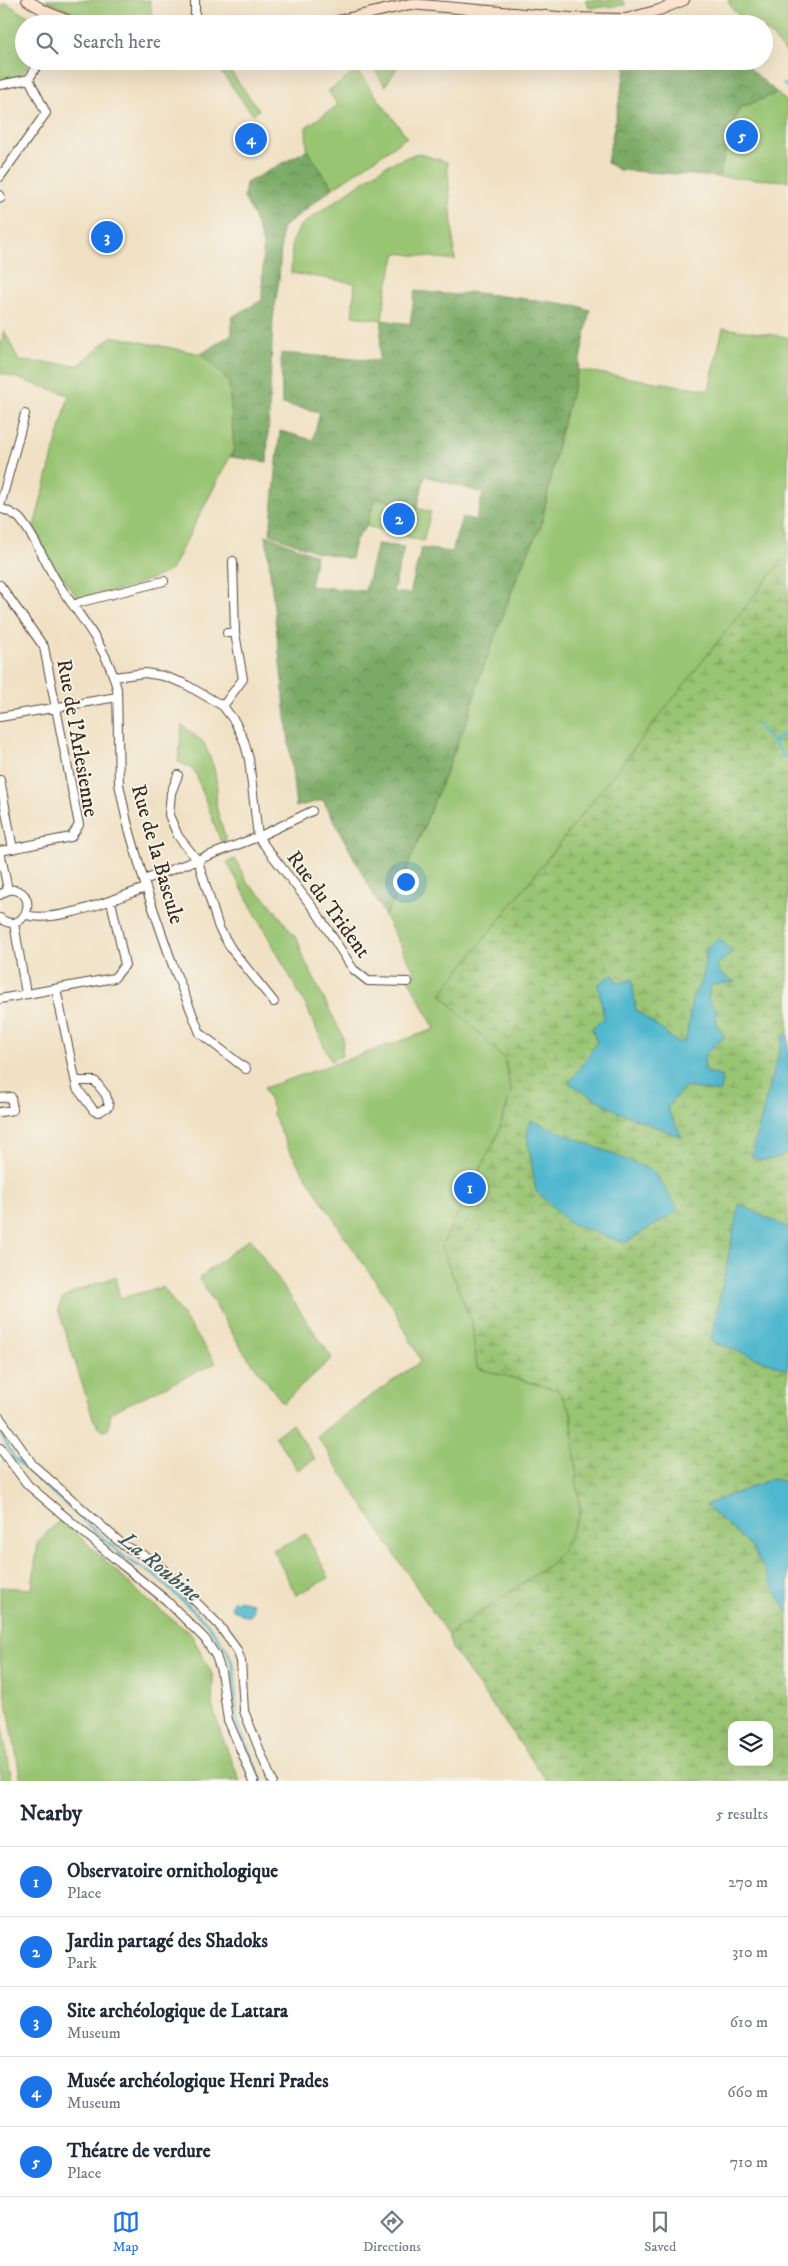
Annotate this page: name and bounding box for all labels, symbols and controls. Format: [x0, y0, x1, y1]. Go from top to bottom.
search box [15, 15, 773, 70]
icon: search [33, 29, 61, 57]
text: Search here [73, 31, 161, 54]
pin: 5 [726, 117, 758, 155]
pin: 4 [235, 120, 267, 158]
pin: 3 [91, 218, 123, 256]
pin: 2 [383, 500, 415, 538]
street label: Rue de l'Arlesienne [50, 657, 104, 819]
street label: Rue de la Bascule [125, 781, 189, 927]
street label: Rue du Trident [281, 846, 376, 963]
your location [393, 869, 419, 895]
pin: 1 [454, 1169, 486, 1207]
water label: La Roubine [112, 1525, 207, 1609]
map controls [728, 1721, 773, 1766]
button: layers [728, 1721, 773, 1766]
text: Nearby [20, 1801, 82, 1827]
text: 5 results [716, 1804, 768, 1824]
text: Observatoire ornithologique [67, 1860, 278, 1883]
text: 1 [33, 1872, 39, 1892]
text: 270 m [728, 1872, 768, 1892]
text: Place [67, 1883, 101, 1903]
text: Jardin partagé des Shadoks [67, 1930, 268, 1953]
text: 2 [32, 1942, 40, 1962]
text: 310 m [732, 1942, 768, 1962]
text: Park [67, 1953, 97, 1973]
text: Site archéologique de Lattara [67, 2000, 288, 2023]
text: 3 [33, 2012, 39, 2032]
text: 610 m [730, 2012, 768, 2032]
text: Museum [67, 2023, 121, 2043]
text: Musée archéologique Henri Prades [67, 2070, 329, 2093]
text: 4 [31, 2082, 41, 2102]
text: 660 m [727, 2082, 768, 2102]
text: Museum [67, 2093, 121, 2113]
text: Théatre de verdure [67, 2140, 211, 2163]
text: 5 [32, 2152, 40, 2172]
text: 710 m [730, 2152, 768, 2172]
text: Place [67, 2163, 101, 2183]
tab: Map [112, 2208, 140, 2256]
tab: Directions [363, 2208, 421, 2256]
tab: Saved [644, 2208, 676, 2256]

